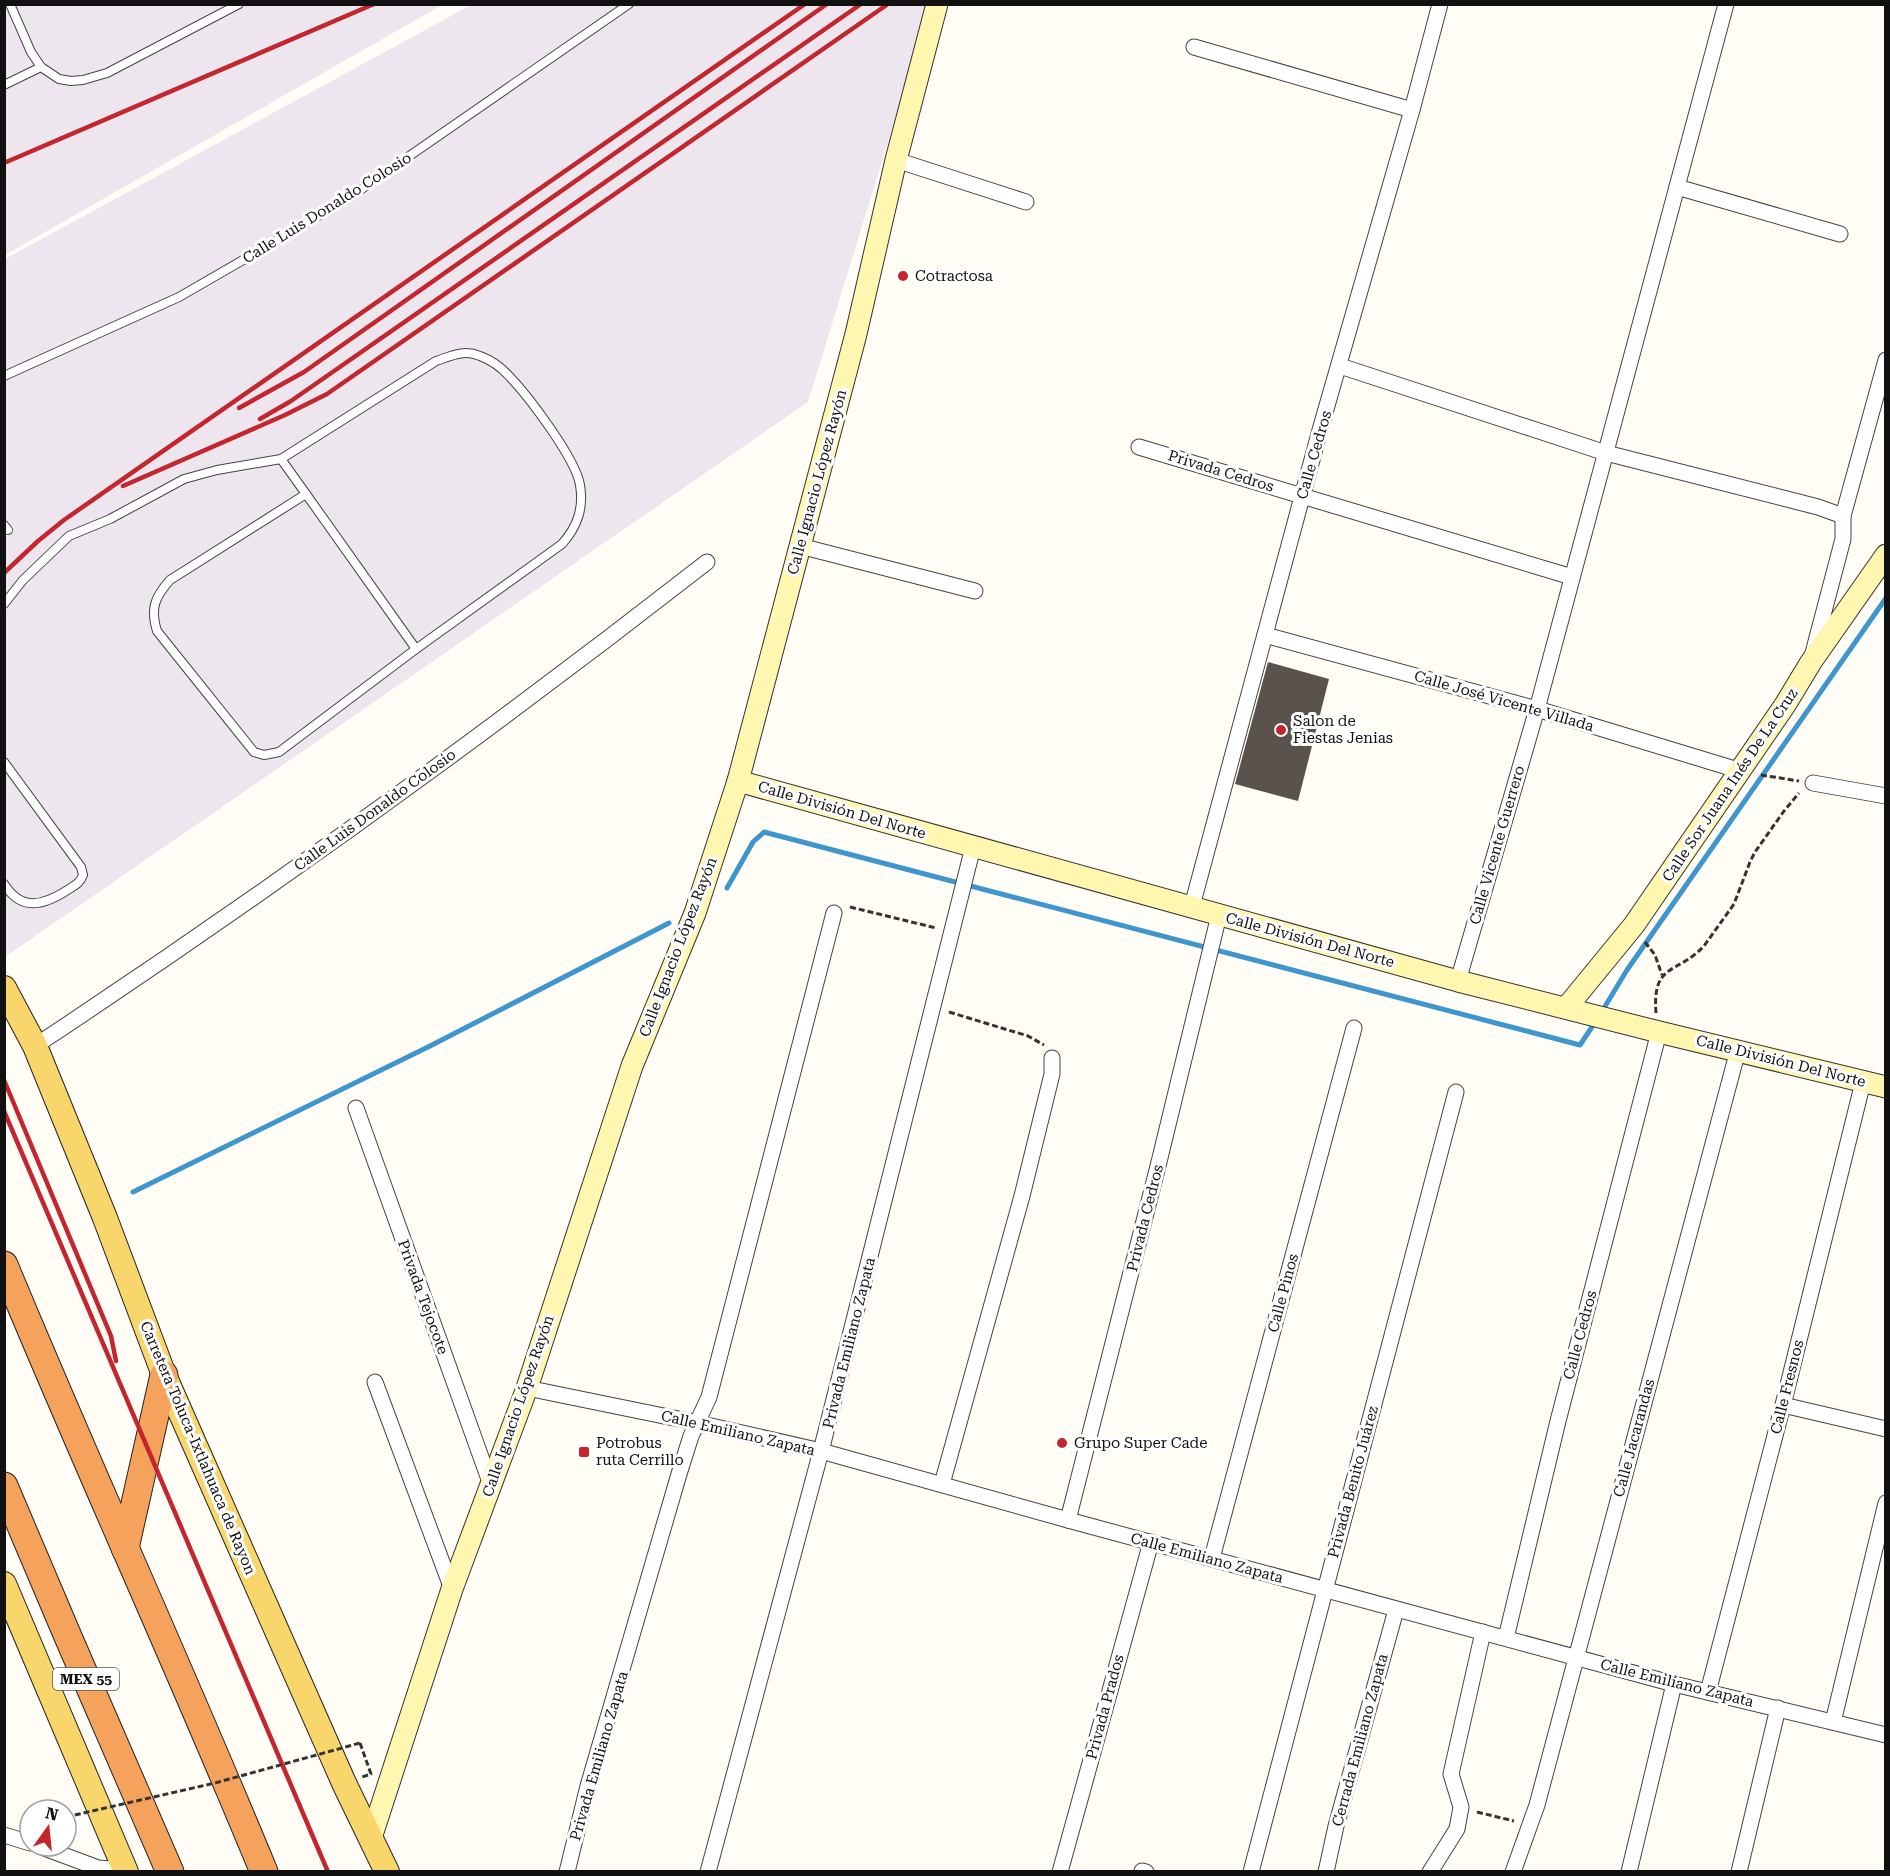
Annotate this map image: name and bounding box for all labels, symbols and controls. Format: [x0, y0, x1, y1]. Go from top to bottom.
street label: Calle Luis Donaldo Colosio [239, 149, 415, 267]
place label: Cotractosa [915, 267, 993, 285]
marker: Cotractosa [896, 269, 910, 283]
street label: Calle Ignacio López Rayón [784, 387, 850, 577]
street label: Calle Cedros [1293, 409, 1335, 501]
street label: Privada Cedros [1166, 446, 1276, 496]
street label: Calle José Vicente Villada [1412, 667, 1596, 735]
street label: Calle Sor Juana Inés De La Cruz [1658, 685, 1802, 885]
place label: Salon de Fiestas Jenias [1293, 712, 1393, 747]
marker: Salon de Fiestas Jenias [1274, 723, 1288, 737]
street label: Calle Luis Donaldo Colosio [291, 745, 459, 875]
street label: Calle Vicente Guerrero [1466, 763, 1528, 927]
street label: Calle División Del Norte [756, 777, 928, 843]
street label: Calle Ignacio López Rayón [635, 854, 721, 1039]
street label: Calle División Del Norte [1224, 909, 1396, 971]
street label: Calle División Del Norte [1694, 1031, 1868, 1091]
street label: Privada Cedros [1123, 1163, 1167, 1273]
street label: Privada Tejocote [394, 1237, 452, 1357]
street label: Calle Pinos [1264, 1252, 1302, 1334]
street label: Privada Emiliano Zapata [819, 1256, 879, 1430]
street label: Calle Cedros [1559, 1289, 1601, 1381]
street label: Calle Ignacio López Rayón [478, 1312, 558, 1499]
street label: Carretera Toluca-Ixtlahuaca de Rayon [136, 1319, 260, 1578]
street label: Calle Fresnos [1767, 1338, 1807, 1436]
street label: Calle Jacarandas [1610, 1377, 1658, 1499]
street label: Privada Benito Juárez [1324, 1404, 1382, 1560]
street label: Calle Emiliano Zapata [659, 1407, 817, 1459]
place label: Potrobus ruta Cerrillo [596, 1434, 684, 1469]
place label: Grupo Super Cade [1074, 1434, 1207, 1452]
marker: Grupo Super Cade [1055, 1436, 1069, 1450]
marker: Potrobus ruta Cerrillo [577, 1445, 591, 1459]
street label: Calle Emiliano Zapata [1129, 1529, 1285, 1587]
street label: Privada Prados [1082, 1652, 1128, 1762]
street label: Cerrada Emiliano Zapata [1328, 1652, 1392, 1828]
street label: Calle Emiliano Zapata [1598, 1655, 1756, 1711]
road number: MEX 55 [53, 1668, 119, 1690]
street label: Privada Emiliano Zapata [566, 1669, 632, 1843]
north arrow [18, 1798, 78, 1858]
text: N [43, 1803, 60, 1825]

